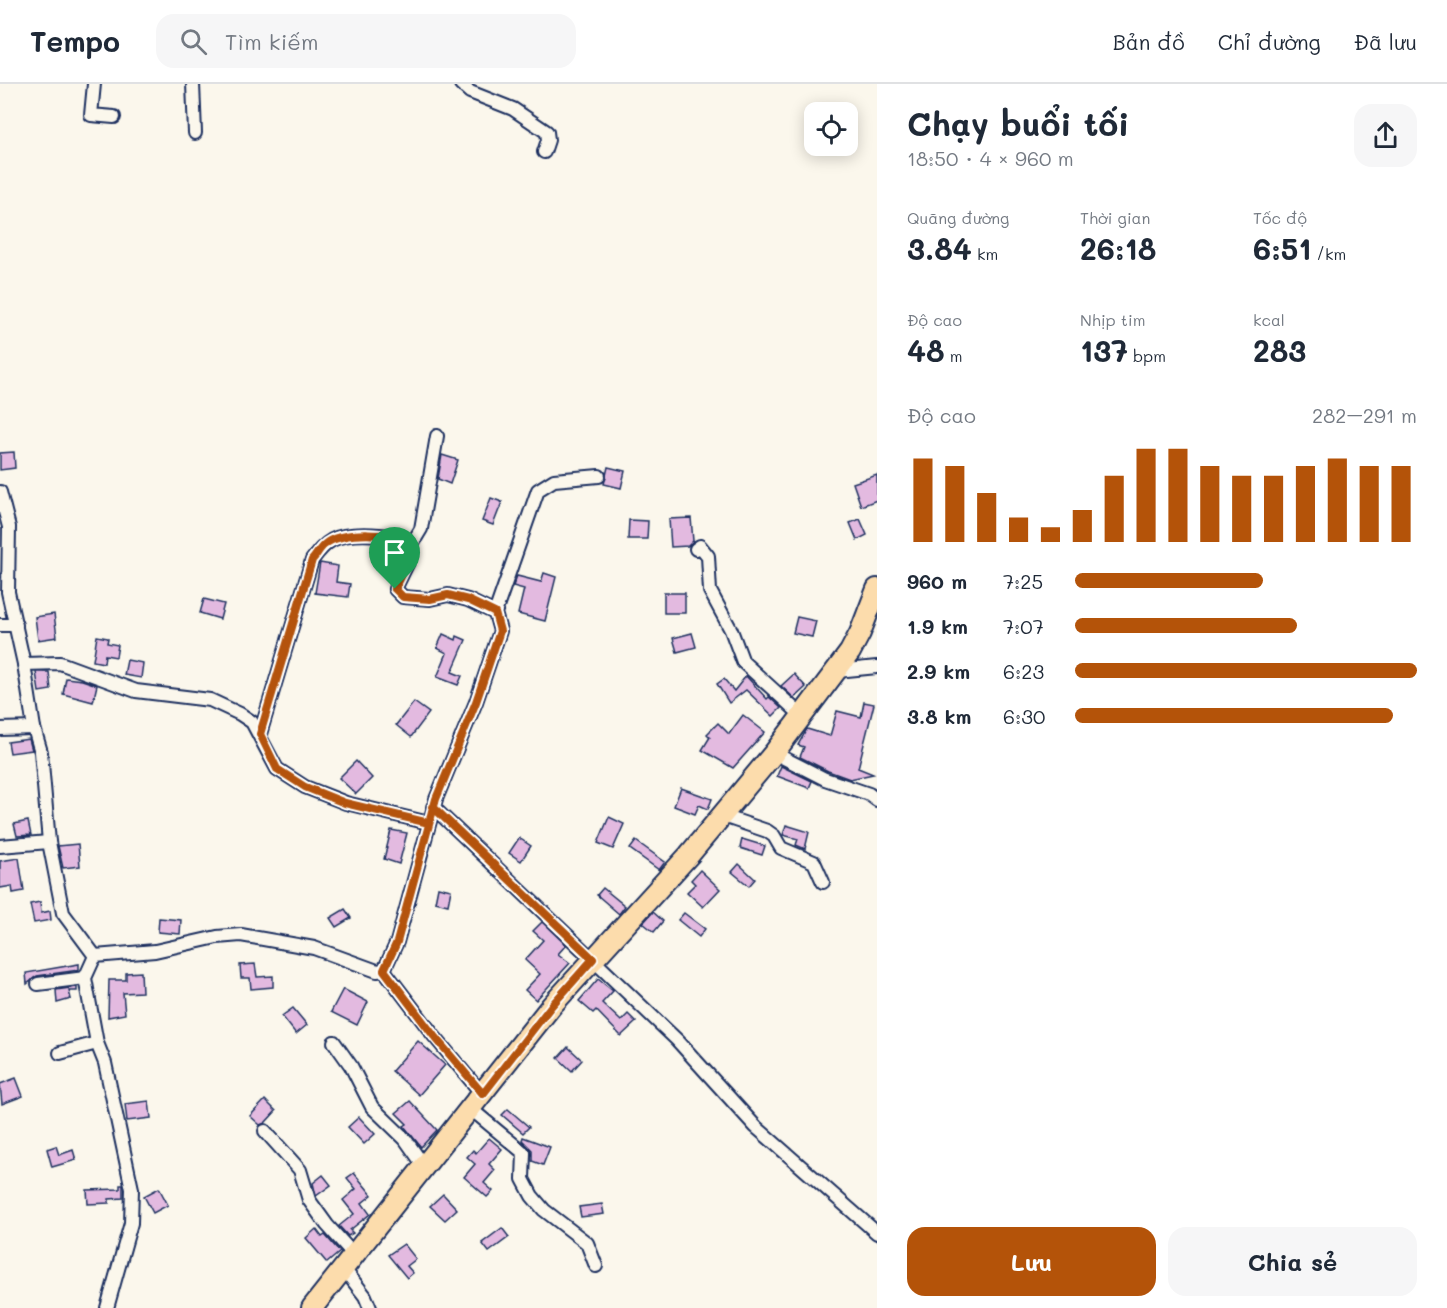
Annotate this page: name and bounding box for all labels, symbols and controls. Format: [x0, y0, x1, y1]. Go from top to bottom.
search box [156, 14, 576, 68]
text: Tempo [30, 23, 120, 59]
icon: search [177, 25, 210, 58]
text: Tìm kiếm [225, 27, 318, 56]
text: Bản đồ [1113, 28, 1185, 55]
text: Chỉ đường [1218, 28, 1321, 55]
text: Đã lưu [1354, 28, 1417, 55]
text: Chạy buổi tối [907, 101, 1130, 144]
map controls [804, 102, 858, 156]
button: locate [804, 102, 858, 156]
button: share [1354, 104, 1417, 167]
text: 18:50 · 4 × 960 m [907, 145, 1074, 171]
text: Quãng đường [907, 207, 1009, 228]
text: Thời gian [1080, 207, 1150, 228]
text: Tốc độ [1253, 207, 1307, 228]
text: 3.84 [907, 228, 972, 268]
text: 26:18 [1080, 228, 1156, 268]
text: 6:51 [1253, 228, 1311, 268]
text: km [972, 243, 998, 264]
text: /km [1311, 243, 1346, 264]
text: Độ cao [907, 309, 962, 330]
text: Nhịp tim [1080, 309, 1145, 330]
text: kcal [1253, 309, 1285, 330]
text: 48 [907, 330, 945, 370]
text: 137 [1080, 330, 1128, 370]
text: 283 [1253, 330, 1306, 370]
text: m [945, 345, 963, 366]
text: bpm [1128, 345, 1166, 366]
text: Độ cao [907, 402, 976, 428]
text: 282–291 m [1312, 402, 1417, 428]
pin [369, 527, 420, 589]
icon: arrive [378, 536, 411, 569]
text: 960 m [907, 568, 967, 594]
text: 7:25 [1003, 568, 1043, 594]
text: 1.9 km [907, 613, 968, 639]
text: 7:07 [1003, 613, 1044, 639]
text: 2.9 km [907, 658, 970, 684]
text: 6:23 [1003, 658, 1044, 684]
text: 3.8 km [907, 703, 971, 729]
text: 6:30 [1003, 703, 1045, 729]
button: Lưu [907, 1227, 1156, 1296]
button: Chia sẻ [1168, 1227, 1417, 1296]

